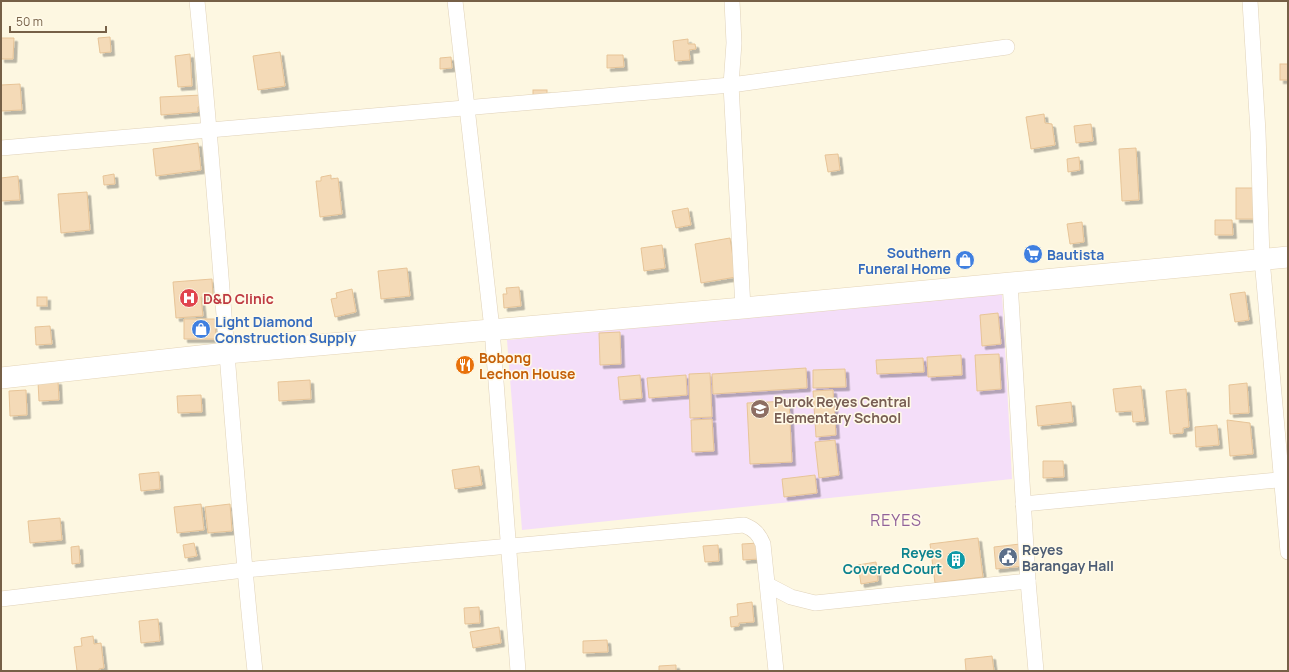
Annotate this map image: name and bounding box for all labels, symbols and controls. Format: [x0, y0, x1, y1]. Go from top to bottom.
scale bar [10, 8, 106, 34]
text: 50 m [16, 13, 43, 30]
place label: Southern Funeral Home [858, 243, 951, 278]
supermarket icon: Bautista [1022, 243, 1044, 265]
place label: Bautista [1047, 245, 1104, 264]
shop icon: Southern Funeral Home [954, 249, 976, 271]
hospital icon: D&D Clinic [178, 287, 200, 309]
place label: D&D Clinic [203, 289, 274, 308]
place label: Light Diamond Construction Supply [215, 312, 356, 347]
shop icon: Light Diamond Construction Supply [190, 318, 212, 340]
place label: Bobong Lechon House [479, 348, 575, 383]
restaurant icon: Bobong Lechon House [454, 354, 476, 376]
place label: Purok Reyes Central Elementary School [774, 392, 911, 427]
school or university icon: Purok Reyes Central Elementary School [749, 398, 771, 420]
district label: REYES [870, 509, 922, 531]
place label: Reyes Barangay Hall [1022, 540, 1114, 575]
place label: Reyes Covered Court [843, 543, 942, 578]
public building icon: Reyes Barangay Hall [997, 546, 1019, 568]
building icon: Reyes Covered Court [945, 549, 967, 571]

